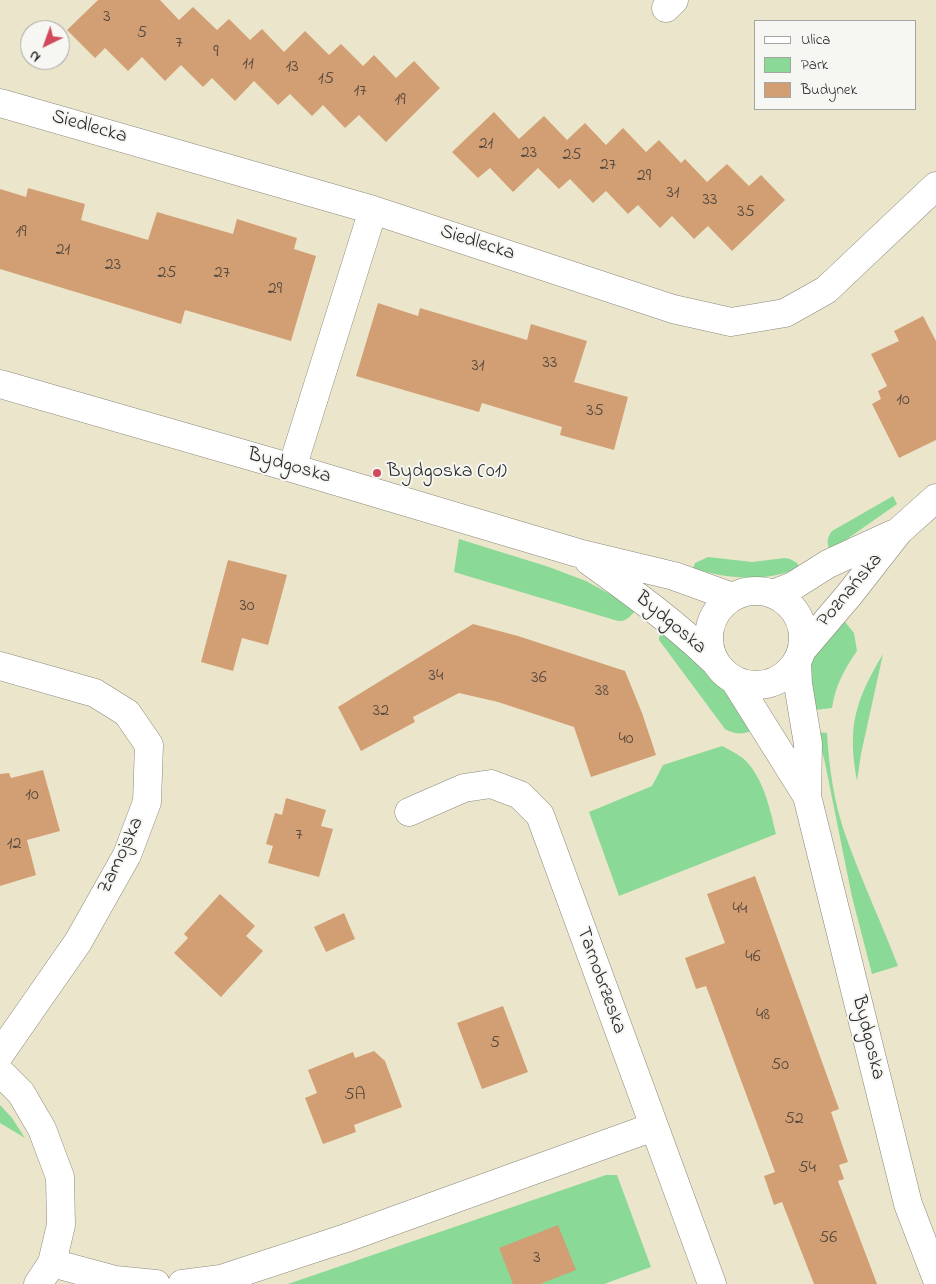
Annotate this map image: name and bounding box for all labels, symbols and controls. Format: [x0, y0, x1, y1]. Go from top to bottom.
house number: 3 [103, 7, 111, 29]
north arrow [20, 20, 70, 70]
legend [754, 20, 916, 110]
house number: 5 [137, 23, 147, 45]
text: Ulica [801, 29, 830, 51]
house number: 7 [175, 33, 183, 55]
house number: 9 [213, 42, 219, 64]
text: N [25, 45, 46, 67]
house number: 11 [242, 54, 254, 76]
text: Park [801, 54, 828, 76]
house number: 13 [285, 57, 299, 79]
house number: 15 [318, 69, 334, 91]
text: Budynek [801, 79, 857, 101]
house number: 17 [353, 81, 367, 103]
house number: 19 [394, 90, 406, 112]
street label: Siedlecka [48, 106, 130, 150]
house number: 21 [479, 134, 493, 156]
house number: 23 [521, 143, 537, 165]
house number: 25 [562, 145, 582, 167]
house number: 27 [600, 155, 616, 177]
house number: 29 [637, 166, 651, 188]
house number: 31 [666, 183, 680, 205]
house number: 33 [703, 190, 717, 212]
house number: 35 [737, 202, 755, 224]
street label: Siedlecka [436, 221, 518, 267]
house number: 19 [15, 222, 27, 244]
house number: 21 [56, 240, 70, 262]
house number: 23 [105, 255, 121, 277]
house number: 25 [157, 263, 177, 285]
house number: 27 [214, 263, 230, 285]
house number: 29 [268, 279, 282, 301]
house number: 33 [543, 353, 557, 375]
house number: 31 [471, 356, 485, 378]
house number: 10 [896, 390, 910, 412]
house number: 35 [586, 401, 604, 423]
street label: Bydgoska [245, 444, 333, 490]
place label: Bydgoska (01) [387, 461, 507, 485]
marker: Bydgoska (01) [371, 467, 383, 479]
street label: Poznańska [813, 549, 889, 633]
street label: Bydgoska [630, 587, 710, 661]
house number: 30 [239, 596, 255, 618]
house number: 34 [429, 666, 443, 688]
house number: 36 [531, 668, 547, 690]
house number: 38 [595, 681, 609, 703]
house number: 32 [373, 701, 389, 723]
house number: 40 [618, 729, 634, 751]
house number: 10 [25, 785, 39, 807]
street label: Zamojska [94, 814, 150, 898]
house number: 7 [295, 825, 303, 847]
house number: 12 [7, 834, 21, 856]
house number: 44 [733, 899, 747, 921]
street label: Tarnobrzeska [570, 924, 630, 1038]
house number: 46 [745, 947, 761, 969]
street label: Bydgoska [845, 994, 889, 1082]
house number: 48 [756, 1005, 770, 1027]
house number: 5 [490, 1033, 500, 1055]
house number: 50 [771, 1055, 789, 1077]
house number: 5A [344, 1085, 366, 1107]
house number: 52 [784, 1109, 804, 1131]
house number: 54 [798, 1158, 816, 1180]
house number: 56 [819, 1228, 837, 1250]
house number: 3 [533, 1248, 541, 1270]

